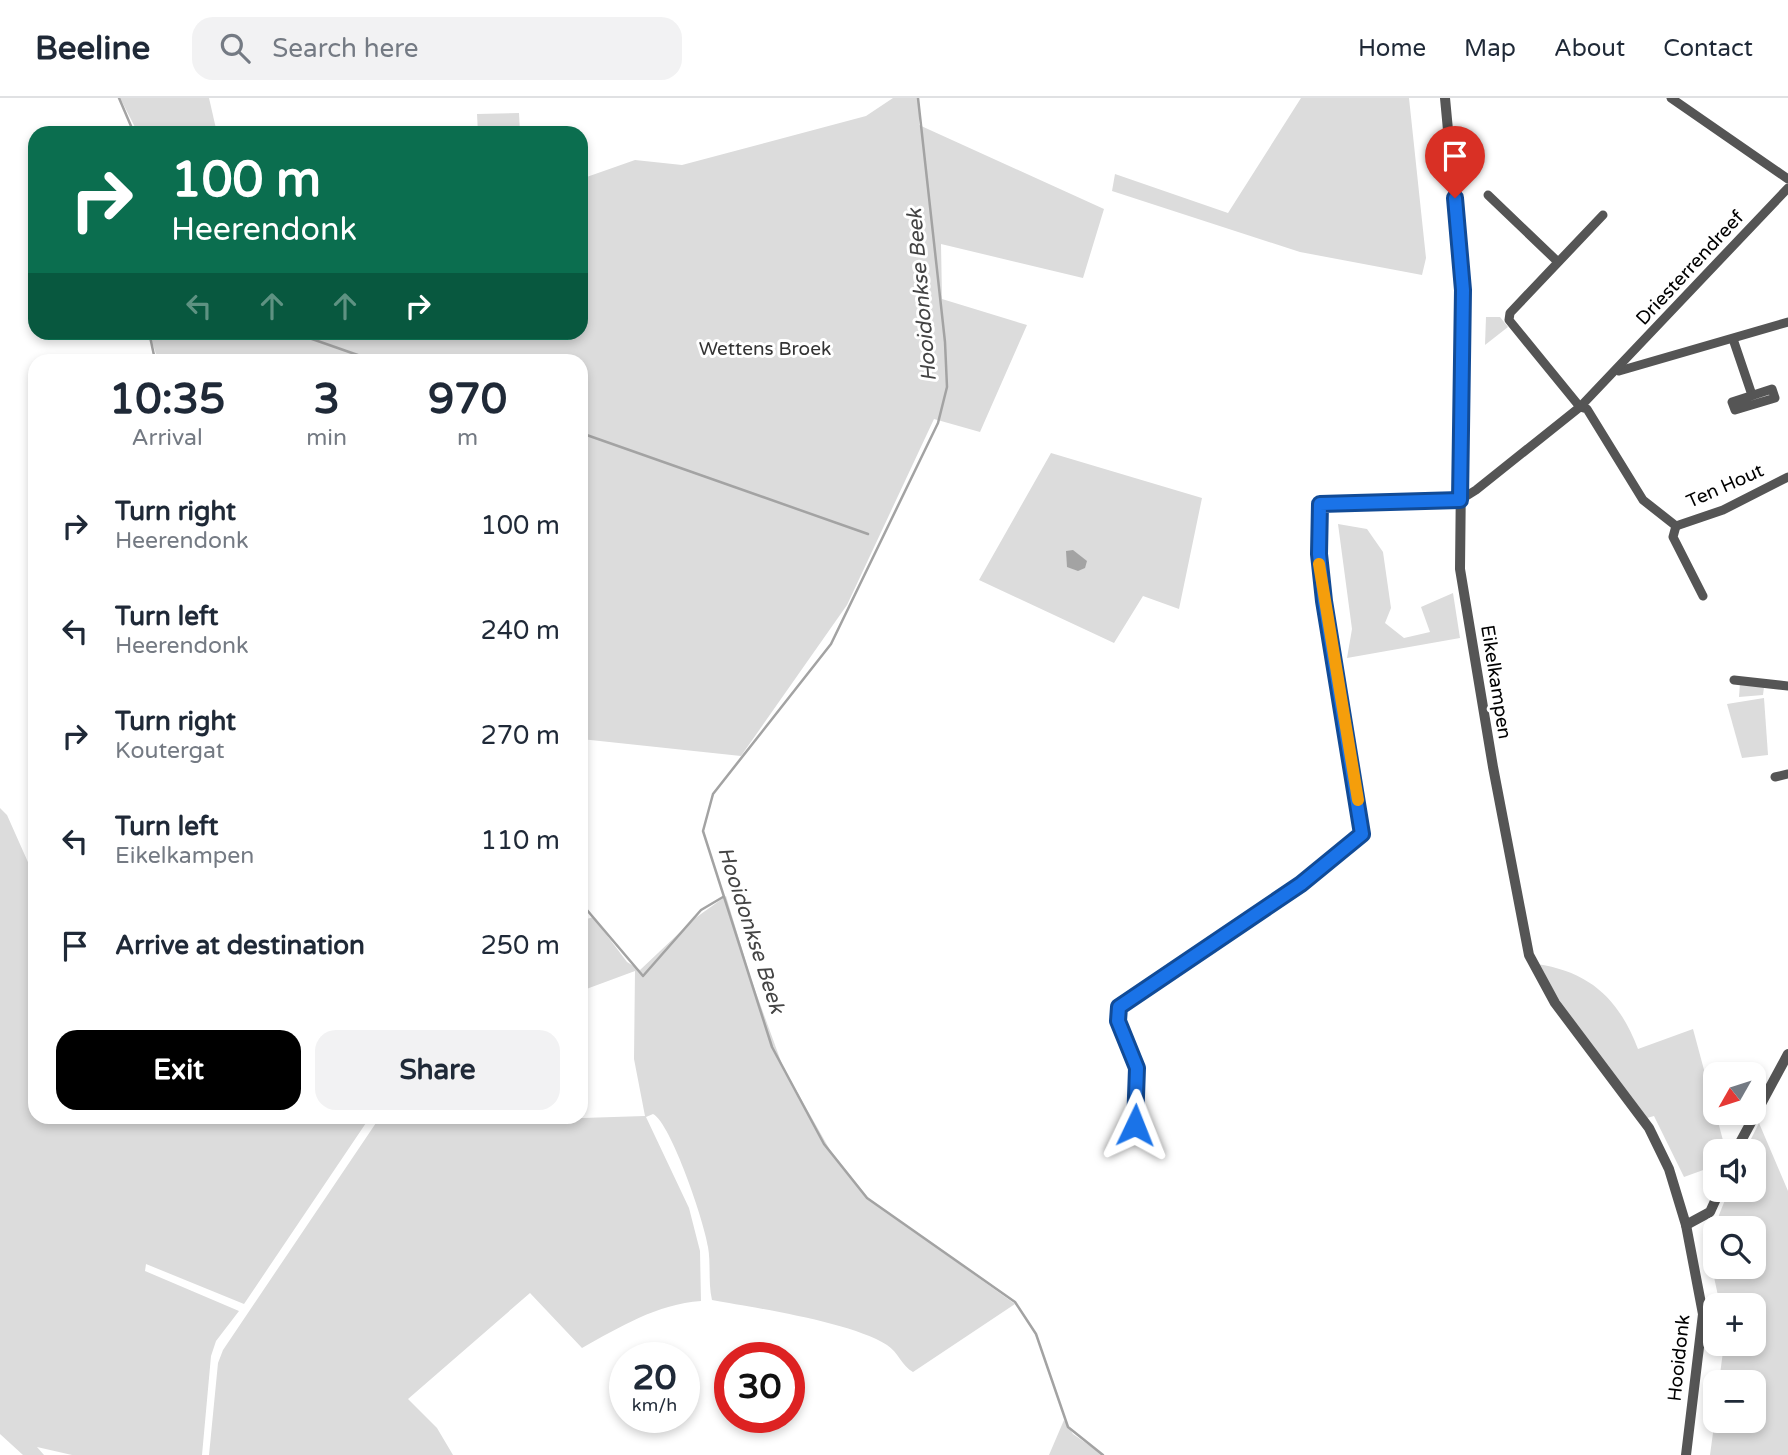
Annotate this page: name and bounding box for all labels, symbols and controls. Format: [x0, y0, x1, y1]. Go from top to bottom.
search box [192, 17, 682, 80]
text: Beeline [35, 29, 150, 68]
icon: search [216, 29, 254, 67]
text: Search here [272, 33, 418, 64]
text: Home [1358, 34, 1426, 63]
text: Map [1464, 34, 1516, 63]
text: About [1554, 34, 1625, 63]
text: Contact [1663, 34, 1753, 63]
pin [1425, 126, 1485, 198]
icon: arrive [1436, 137, 1474, 175]
text: 100 m [171, 151, 321, 210]
icon: right [56, 154, 147, 245]
water label: Hooidonkse Beek [902, 206, 942, 383]
street label: Driesterrendreef [1631, 206, 1749, 330]
text: Heerendonk [171, 211, 357, 249]
icon: left [180, 287, 218, 325]
icon: ahead [253, 287, 291, 325]
icon: ahead [326, 287, 364, 325]
icon: right [399, 287, 437, 325]
park label: Wettens Broek [699, 338, 831, 360]
text: 10:35 [109, 374, 225, 425]
text: 3 [313, 374, 340, 425]
text: 970 [428, 374, 507, 425]
text: Arrival [132, 424, 203, 452]
text: min [306, 424, 347, 452]
text: m [457, 424, 478, 452]
street label: Ten Hout [1683, 459, 1767, 513]
text: Turn right [115, 496, 236, 527]
icon: right [56, 507, 94, 545]
text: 100 m [480, 510, 560, 541]
text: Heerendonk [115, 527, 249, 555]
text: Turn left [115, 601, 218, 632]
icon: left [56, 612, 94, 650]
text: 240 m [480, 615, 560, 646]
street label: Eikelkampen [1476, 623, 1516, 741]
text: Heerendonk [115, 632, 249, 660]
text: Turn right [115, 706, 236, 737]
icon: right [56, 717, 94, 755]
text: 270 m [480, 720, 560, 751]
text: Koutergat [115, 737, 224, 765]
text: Turn left [115, 811, 218, 842]
icon: left [56, 822, 94, 860]
text: 110 m [480, 825, 560, 856]
text: Eikelkampen [115, 842, 254, 870]
water label: Hooidonkse Beek [712, 844, 790, 1018]
icon: arrive [56, 927, 94, 965]
text: Arrive at destination [115, 930, 365, 961]
text: 250 m [480, 930, 560, 961]
button: Exit [56, 1030, 301, 1110]
button: Share [315, 1030, 560, 1110]
north arrow [1703, 1062, 1766, 1125]
map controls [1703, 1062, 1766, 1433]
position arrow [1098, 1088, 1172, 1162]
button: sound [1703, 1139, 1766, 1202]
button: search [1703, 1216, 1766, 1279]
button: + [1703, 1293, 1766, 1356]
street label: Hooidonk [1663, 1313, 1695, 1403]
speed limit sign: 30 [714, 1342, 805, 1433]
text: 20 [633, 1357, 676, 1399]
button: − [1703, 1370, 1766, 1433]
text: km/h [632, 1394, 677, 1416]

